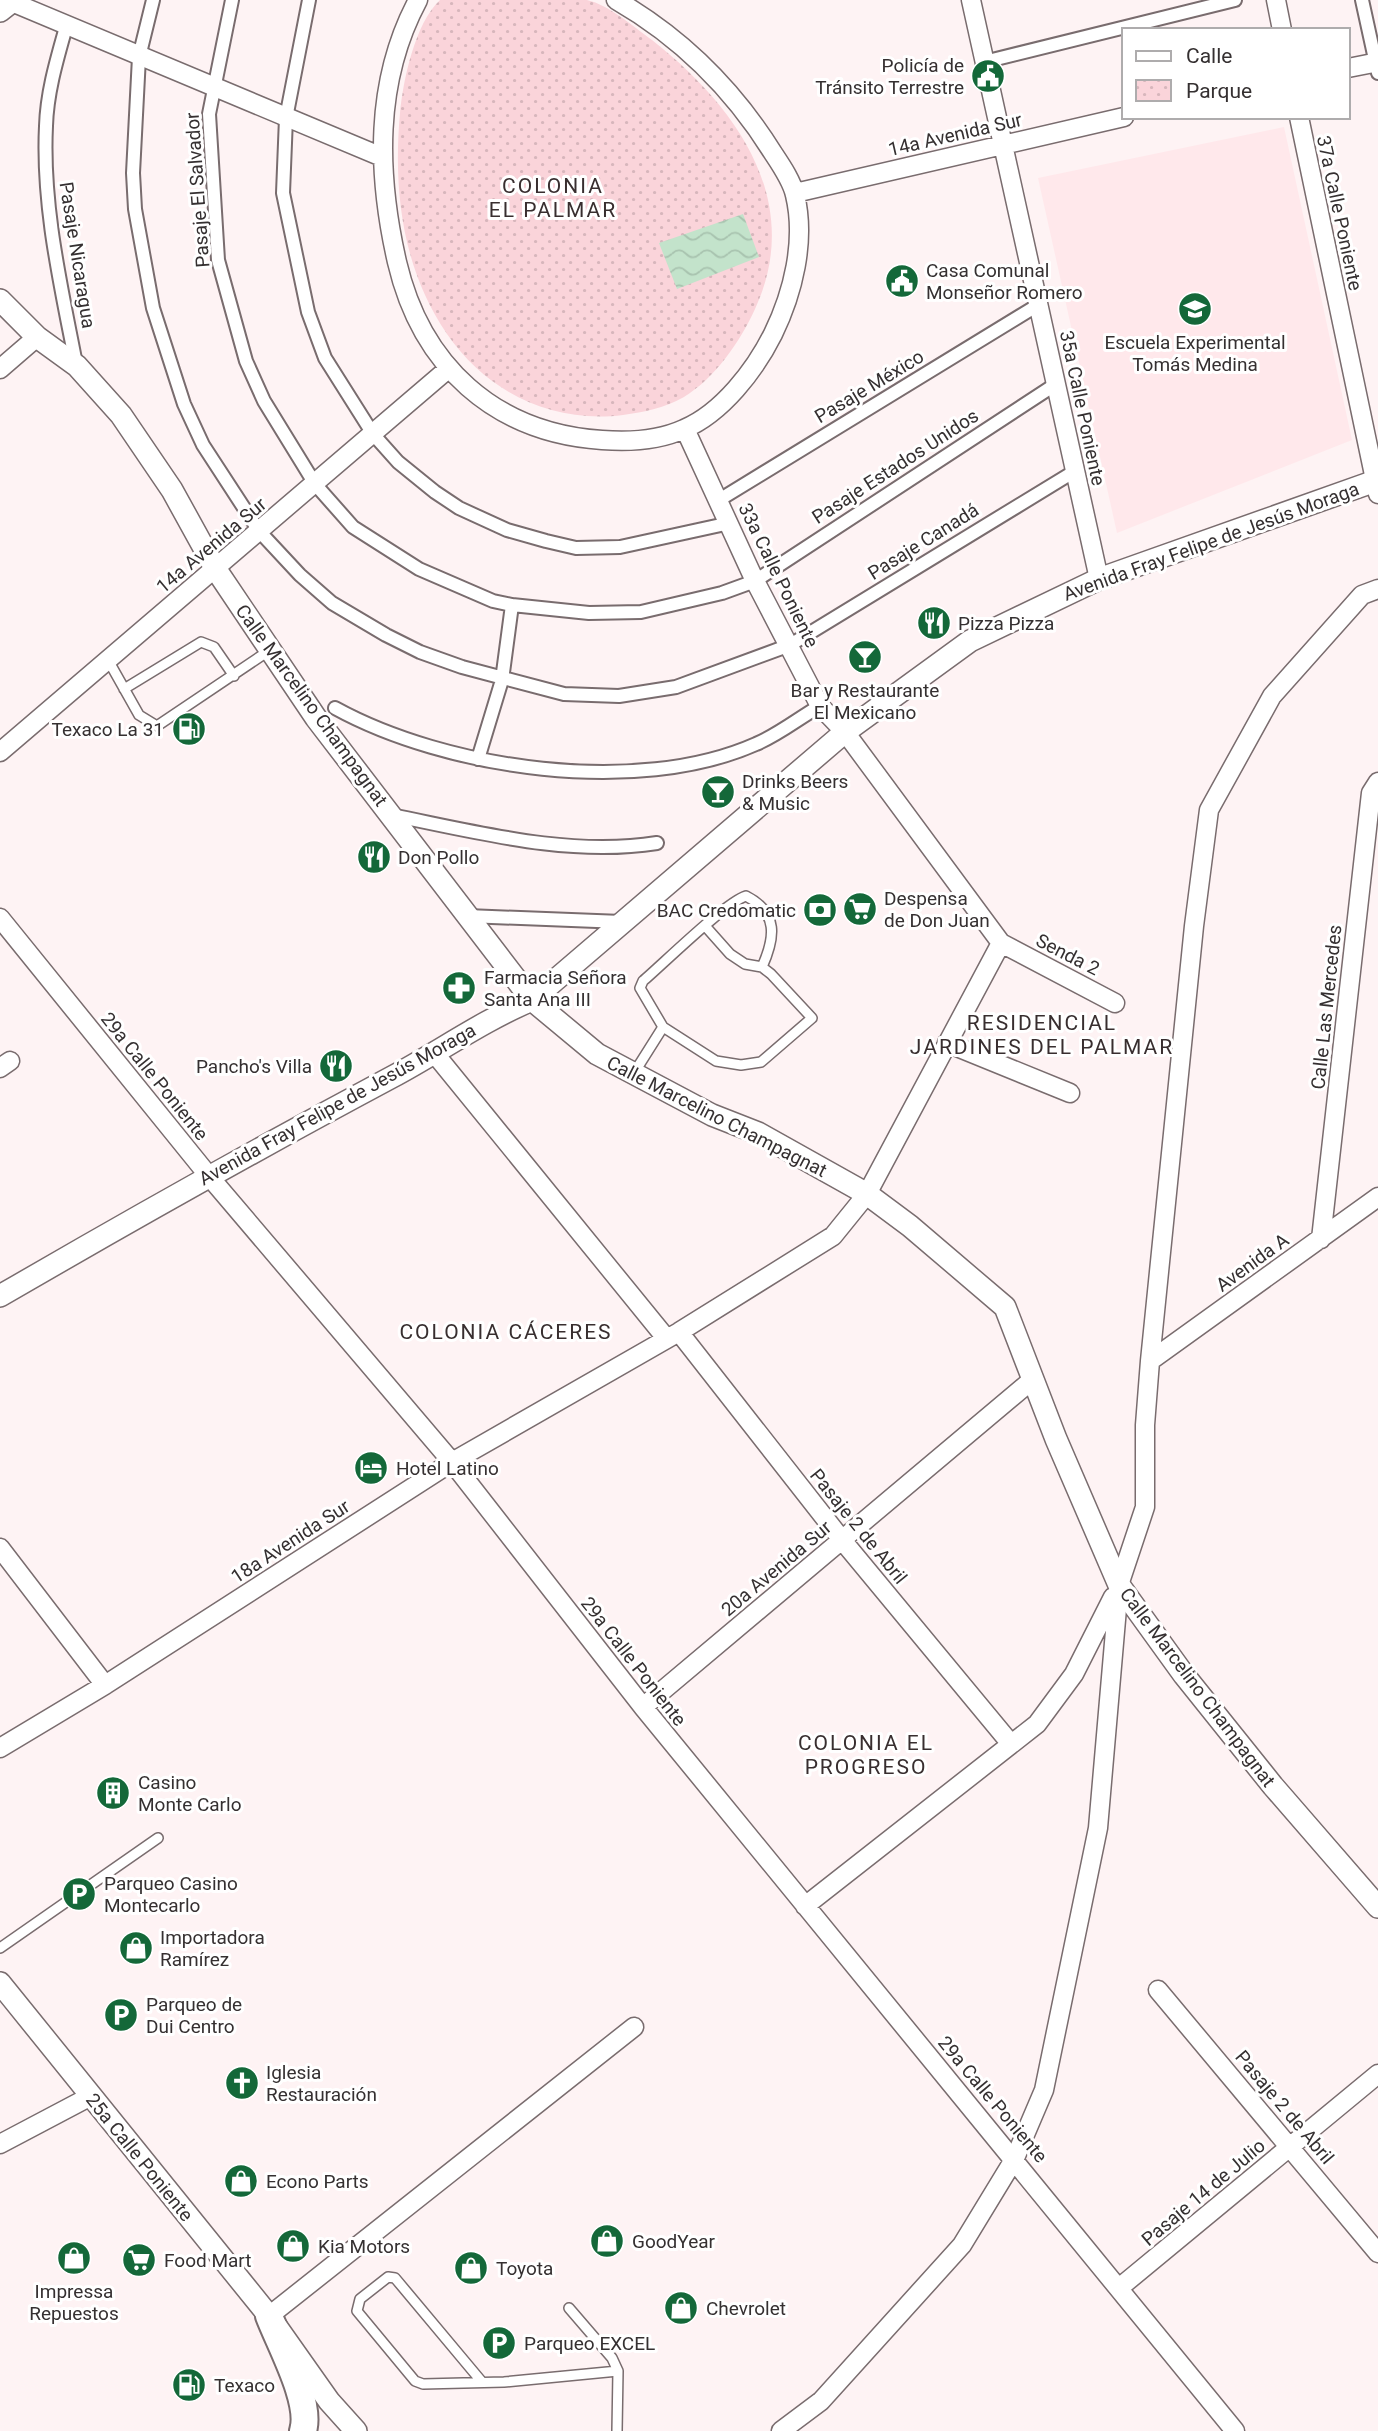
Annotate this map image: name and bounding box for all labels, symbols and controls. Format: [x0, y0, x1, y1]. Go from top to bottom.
legend [1122, 28, 1350, 119]
text: Calle [1186, 44, 1232, 68]
place label: Policía de Tránsito Terrestre [815, 54, 964, 99]
public building icon: Policía de Tránsito Terrestre [969, 57, 1007, 95]
text: Parque [1186, 79, 1252, 103]
street label: 14a Avenida Sur [886, 108, 1025, 161]
street label: Pasaje El Salvador [181, 111, 214, 268]
street label: 37a Calle Poniente [1312, 134, 1367, 293]
district label: COLONIA EL PALMAR [489, 174, 617, 222]
street label: Pasaje Nicaragua [55, 180, 100, 330]
place label: Casa Comunal Monseñor Romero [926, 259, 1083, 304]
public building icon: Casa Comunal Monseñor Romero [883, 262, 921, 300]
school or university icon: Escuela Experimental Tomás Medina [1176, 290, 1214, 328]
street label: 35a Calle Poniente [1055, 329, 1110, 488]
place label: Escuela Experimental Tomás Medina [1104, 331, 1286, 376]
street label: Pasaje México [811, 345, 928, 428]
street label: Pasaje Estados Unidos [808, 404, 983, 529]
street label: Avenida Fray Felipe de Jesús Moraga [1060, 477, 1362, 606]
street label: 14a Avenida Sur [152, 492, 271, 598]
street label: Pasaje Canadá [864, 498, 983, 585]
street label: 33a Calle Poniente [734, 499, 823, 651]
street label: Calle Marcelino Champagnat [231, 600, 393, 811]
restaurant icon: Pizza Pizza [915, 604, 953, 642]
place label: Pizza Pizza [958, 612, 1054, 635]
bar icon: Bar y Restaurante El Mexicano [846, 638, 884, 676]
place label: Bar y Restaurante El Mexicano [791, 679, 939, 724]
fuel station icon: Texaco La 31 [170, 710, 208, 748]
place label: Texaco La 31 [52, 718, 164, 741]
place label: Drinks Beers & Music [742, 770, 848, 815]
bar icon: Drinks Beers & Music [699, 773, 737, 811]
restaurant icon: Don Pollo [355, 838, 393, 876]
place label: Don Pollo [398, 846, 479, 869]
place label: Despensa de Don Juan [884, 887, 990, 932]
supermarket icon: Despensa de Don Juan [841, 890, 879, 928]
bank icon: BAC Credomatic [801, 891, 839, 929]
place label: BAC Credomatic [657, 899, 796, 922]
street label: Calle Las Mercedes [1306, 924, 1347, 1090]
street label: Senda 2 [1032, 929, 1103, 980]
place label: Farmacia Señora Santa Ana III [484, 966, 627, 1011]
pharmacy icon: Farmacia Señora Santa Ana III [440, 969, 478, 1007]
street label: 29a Calle Poniente [96, 1008, 213, 1145]
district label: RESIDENCIAL JARDINES DEL PALMAR [910, 1011, 1174, 1059]
street label: Avenida Fray Felipe de Jesús Moraga [195, 1019, 480, 1190]
restaurant icon: Pancho's Villa [317, 1047, 355, 1085]
street label: Calle Marcelino Champagnat [603, 1051, 831, 1182]
place label: Pancho's Villa [196, 1055, 312, 1078]
street label: Avenida A [1211, 1228, 1294, 1297]
district label: COLONIA CÁCERES [399, 1320, 613, 1344]
hotel icon: Hotel Latino [352, 1449, 390, 1487]
place label: Hotel Latino [396, 1457, 499, 1480]
street label: Pasaje 2 de Abril [805, 1464, 912, 1588]
street label: 18a Avenida Sur [227, 1494, 354, 1588]
street label: 20a Avenida Sur [717, 1515, 836, 1621]
street label: Calle Marcelino Champagnat [1115, 1583, 1280, 1792]
street label: 29a Calle Poniente [576, 1592, 691, 1731]
district label: COLONIA EL PROGRESO [798, 1731, 934, 1779]
place label: Casino Monte Carlo [138, 1771, 242, 1816]
building icon: Casino Monte Carlo [94, 1774, 132, 1812]
place label: Parqueo Casino Montecarlo [104, 1872, 238, 1917]
parking icon: Parqueo Casino Montecarlo [60, 1875, 98, 1913]
place label: Importadora Ramírez [160, 1926, 265, 1971]
shop icon: Importadora Ramírez [117, 1929, 155, 1967]
place label: Parqueo de Dui Centro [146, 1993, 242, 2038]
parking icon: Parqueo de Dui Centro [102, 1996, 140, 2034]
street label: 29a Calle Poniente [933, 2031, 1052, 2167]
street label: Pasaje 2 de Abril [1230, 2046, 1339, 2169]
place label: Iglesia Restauración [266, 2061, 377, 2106]
church icon: Iglesia Restauración [223, 2064, 261, 2102]
street label: 25a Calle Poniente [81, 2089, 198, 2226]
street label: Pasaje 14 de Julio [1137, 2134, 1270, 2251]
shop icon: Econo Parts [222, 2162, 260, 2200]
place label: Econo Parts [266, 2170, 369, 2193]
shop icon: GoodYear [588, 2222, 626, 2260]
shop icon: Kia Motors [274, 2227, 312, 2265]
place label: GoodYear [632, 2230, 716, 2253]
place label: Kia Motors [318, 2235, 410, 2258]
shop icon: Impressa Repuestos [55, 2239, 93, 2277]
supermarket icon: Food Mart [120, 2241, 158, 2279]
place label: Food Mart [164, 2249, 251, 2272]
shop icon: Toyota [452, 2249, 490, 2287]
place label: Toyota [496, 2257, 553, 2280]
place label: Impressa Repuestos [29, 2280, 119, 2325]
shop icon: Chevrolet [662, 2289, 700, 2327]
place label: Chevrolet [706, 2297, 786, 2320]
parking icon: Parqueo EXCEL [480, 2324, 518, 2362]
place label: Parqueo EXCEL [524, 2332, 655, 2355]
fuel station icon: Texaco [170, 2366, 208, 2404]
place label: Texaco [214, 2374, 275, 2397]

